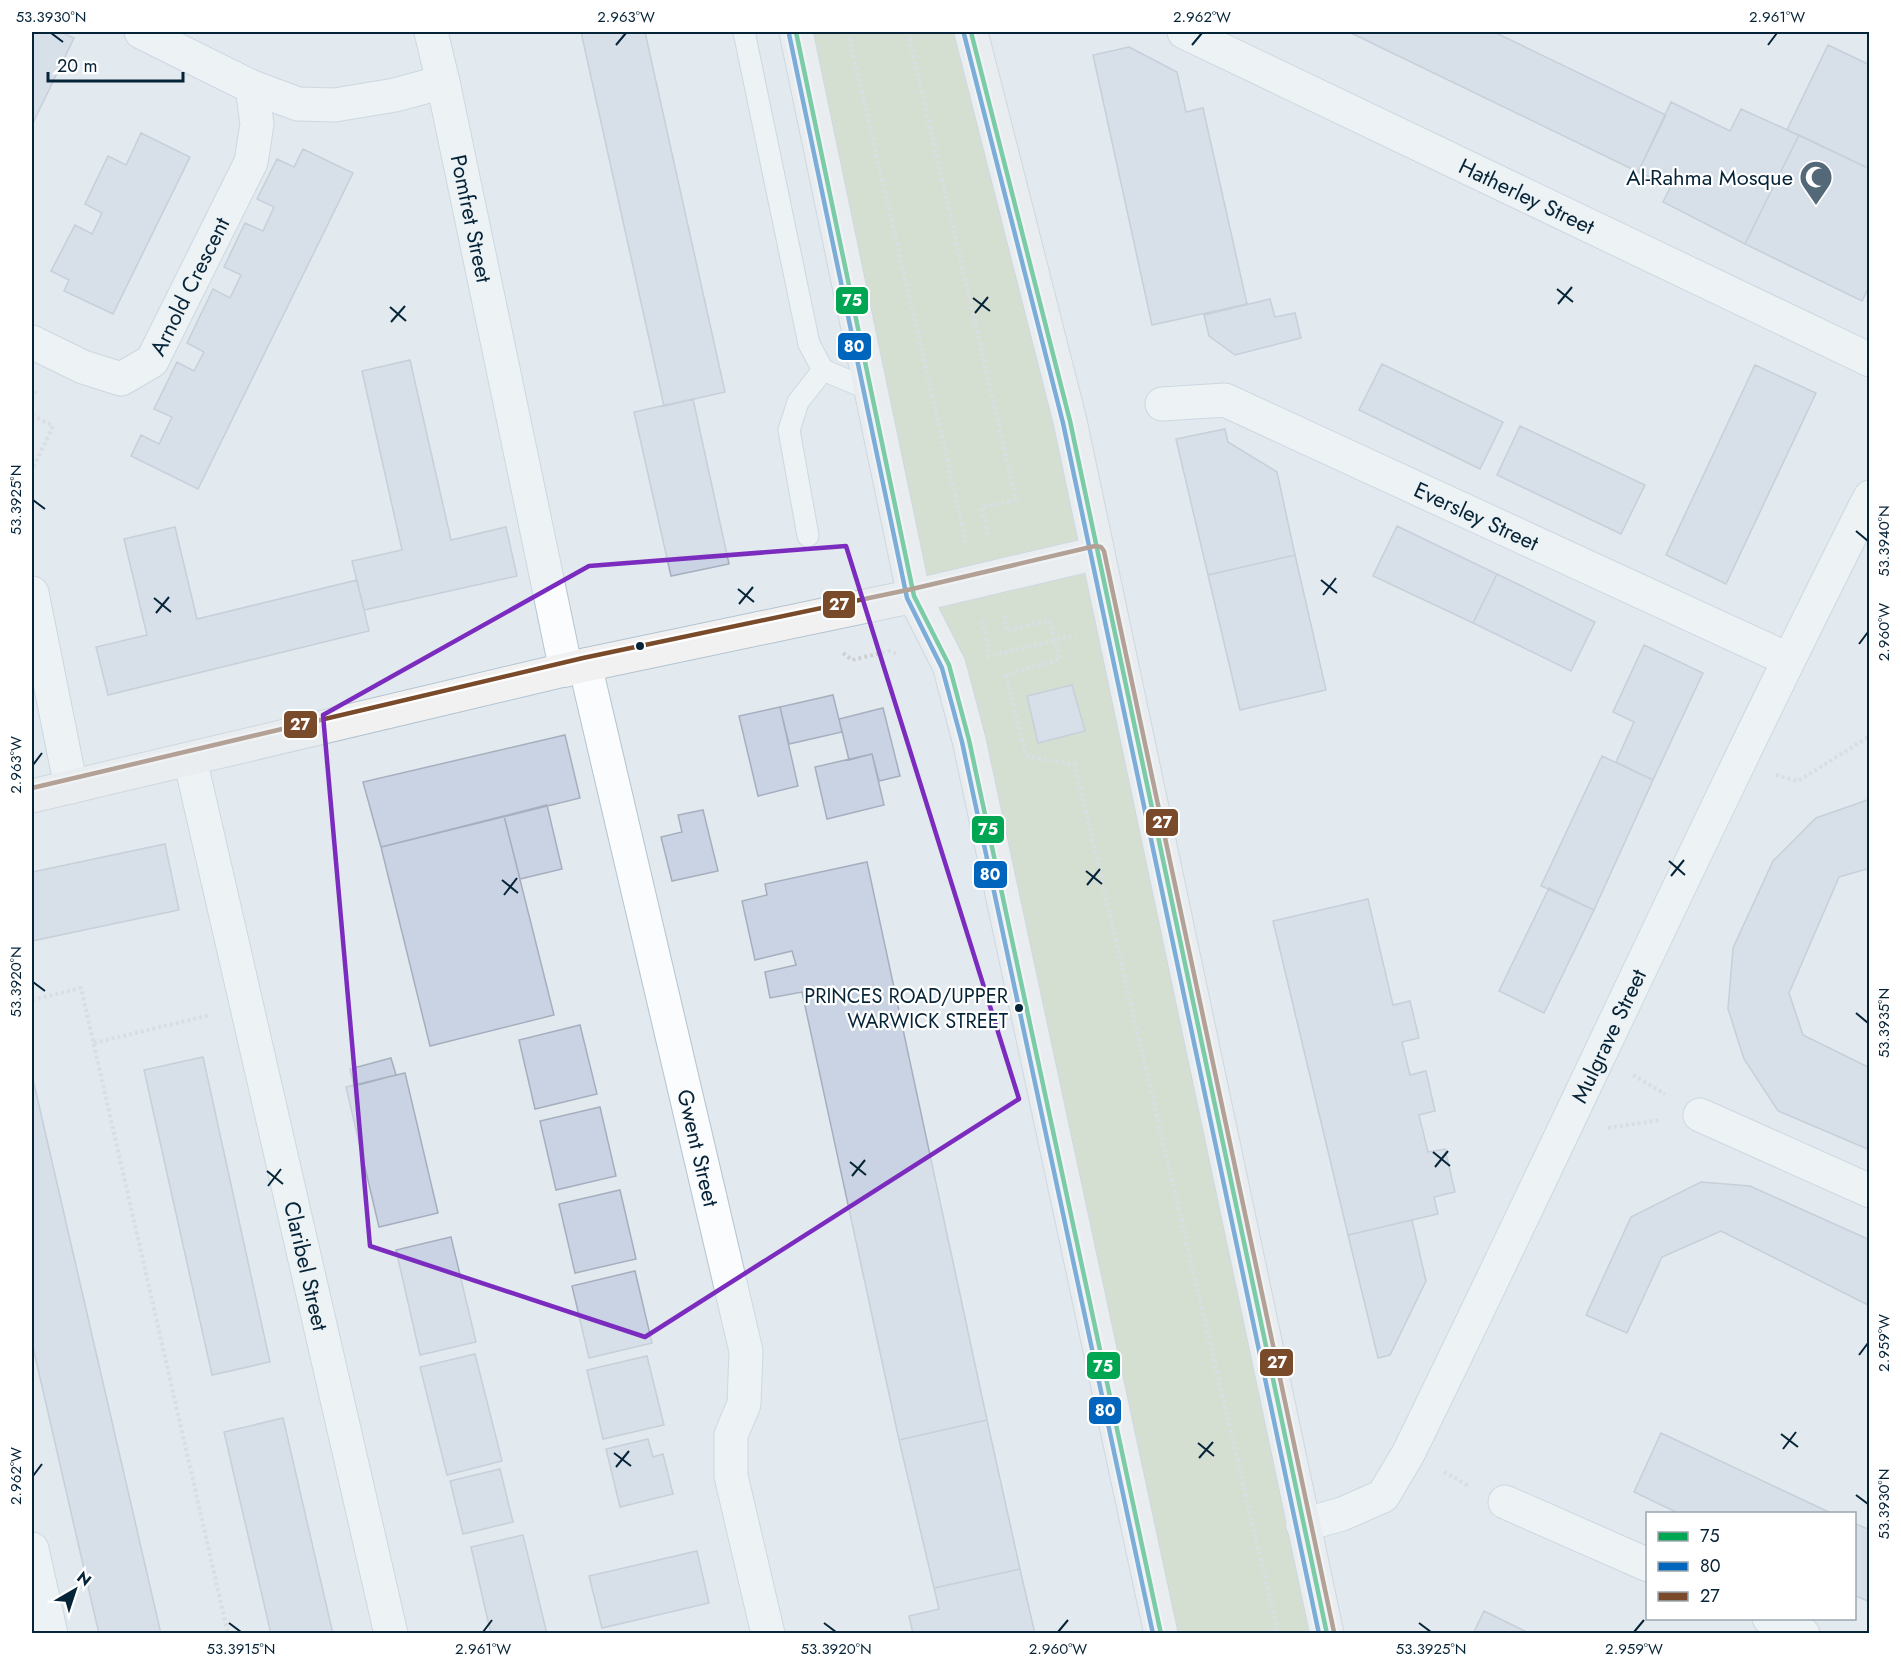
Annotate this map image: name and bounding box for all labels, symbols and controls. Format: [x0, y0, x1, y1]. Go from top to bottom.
text: 53.3930°N [16, 6, 86, 28]
text: 2.963°W [597, 6, 655, 28]
text: 2.962°W [1173, 6, 1231, 28]
text: 2.961°W [1749, 6, 1805, 28]
scale bar [48, 45, 183, 83]
text: 20 m [57, 53, 97, 79]
street label: Hatherley Street [1454, 150, 1601, 242]
street label: Pomfret Street [443, 152, 501, 286]
mosque icon: Al-Rahma Mosque [1798, 159, 1834, 206]
place label: Al-Rahma Mosque [1626, 161, 1793, 193]
street label: Arnold Crescent [141, 211, 237, 361]
line badge: 75 [835, 286, 869, 315]
text: 75 [842, 289, 862, 312]
line badge: 80 [837, 332, 872, 361]
text: 80 [844, 335, 864, 358]
text: 53.3925°N [5, 465, 27, 535]
street label: Eversley Street [1409, 473, 1545, 559]
text: 53.3940°N [1873, 505, 1895, 577]
line badge: 27 [822, 590, 856, 619]
text: 27 [829, 593, 849, 616]
text: 2.960°W [1873, 603, 1895, 661]
unlabelled marker [634, 640, 646, 652]
line badge: 27 [283, 710, 318, 739]
text: 27 [290, 713, 310, 736]
text: 2.963°W [5, 736, 27, 794]
line badge: 27 [1145, 808, 1179, 837]
text: 27 [1152, 811, 1172, 834]
line badge: 75 [971, 815, 1005, 844]
text: 75 [978, 818, 998, 841]
line badge: 80 [973, 860, 1008, 889]
text: 80 [980, 863, 1000, 886]
text: 53.3920°N [5, 946, 27, 1018]
street label: Mulgrave Street [1563, 963, 1654, 1108]
place label: PRINCES ROAD/UPPER WARWICK STREET [804, 982, 1009, 1036]
text: 53.3935°N [1873, 988, 1895, 1058]
marker: PRINCES ROAD/UPPER WARWICK STREET [1013, 1002, 1025, 1014]
street label: Gwent Street [669, 1086, 728, 1210]
street label: Claribel Street [276, 1198, 337, 1334]
text: 2.959°W [1873, 1314, 1895, 1372]
line badge: 27 [1259, 1348, 1294, 1377]
line badge: 75 [1086, 1351, 1121, 1380]
text: 27 [1267, 1351, 1287, 1374]
text: 75 [1093, 1355, 1113, 1378]
line badge: 80 [1088, 1396, 1122, 1425]
text: 80 [1095, 1399, 1115, 1422]
text: 2.962°W [5, 1447, 27, 1505]
text: 53.3930°N [1873, 1469, 1895, 1539]
legend [1646, 1512, 1856, 1620]
text: 75 [1700, 1523, 1720, 1549]
text: 80 [1700, 1553, 1721, 1579]
north arrow [45, 1560, 105, 1620]
text: N [72, 1566, 96, 1592]
text: 27 [1700, 1583, 1720, 1609]
text: 53.3915°N [207, 1638, 275, 1660]
text: 2.961°W [455, 1638, 511, 1660]
text: 53.3920°N [800, 1638, 872, 1660]
text: 2.960°W [1029, 1638, 1087, 1660]
text: 53.3925°N [1396, 1638, 1466, 1660]
text: 2.959°W [1605, 1638, 1663, 1660]

